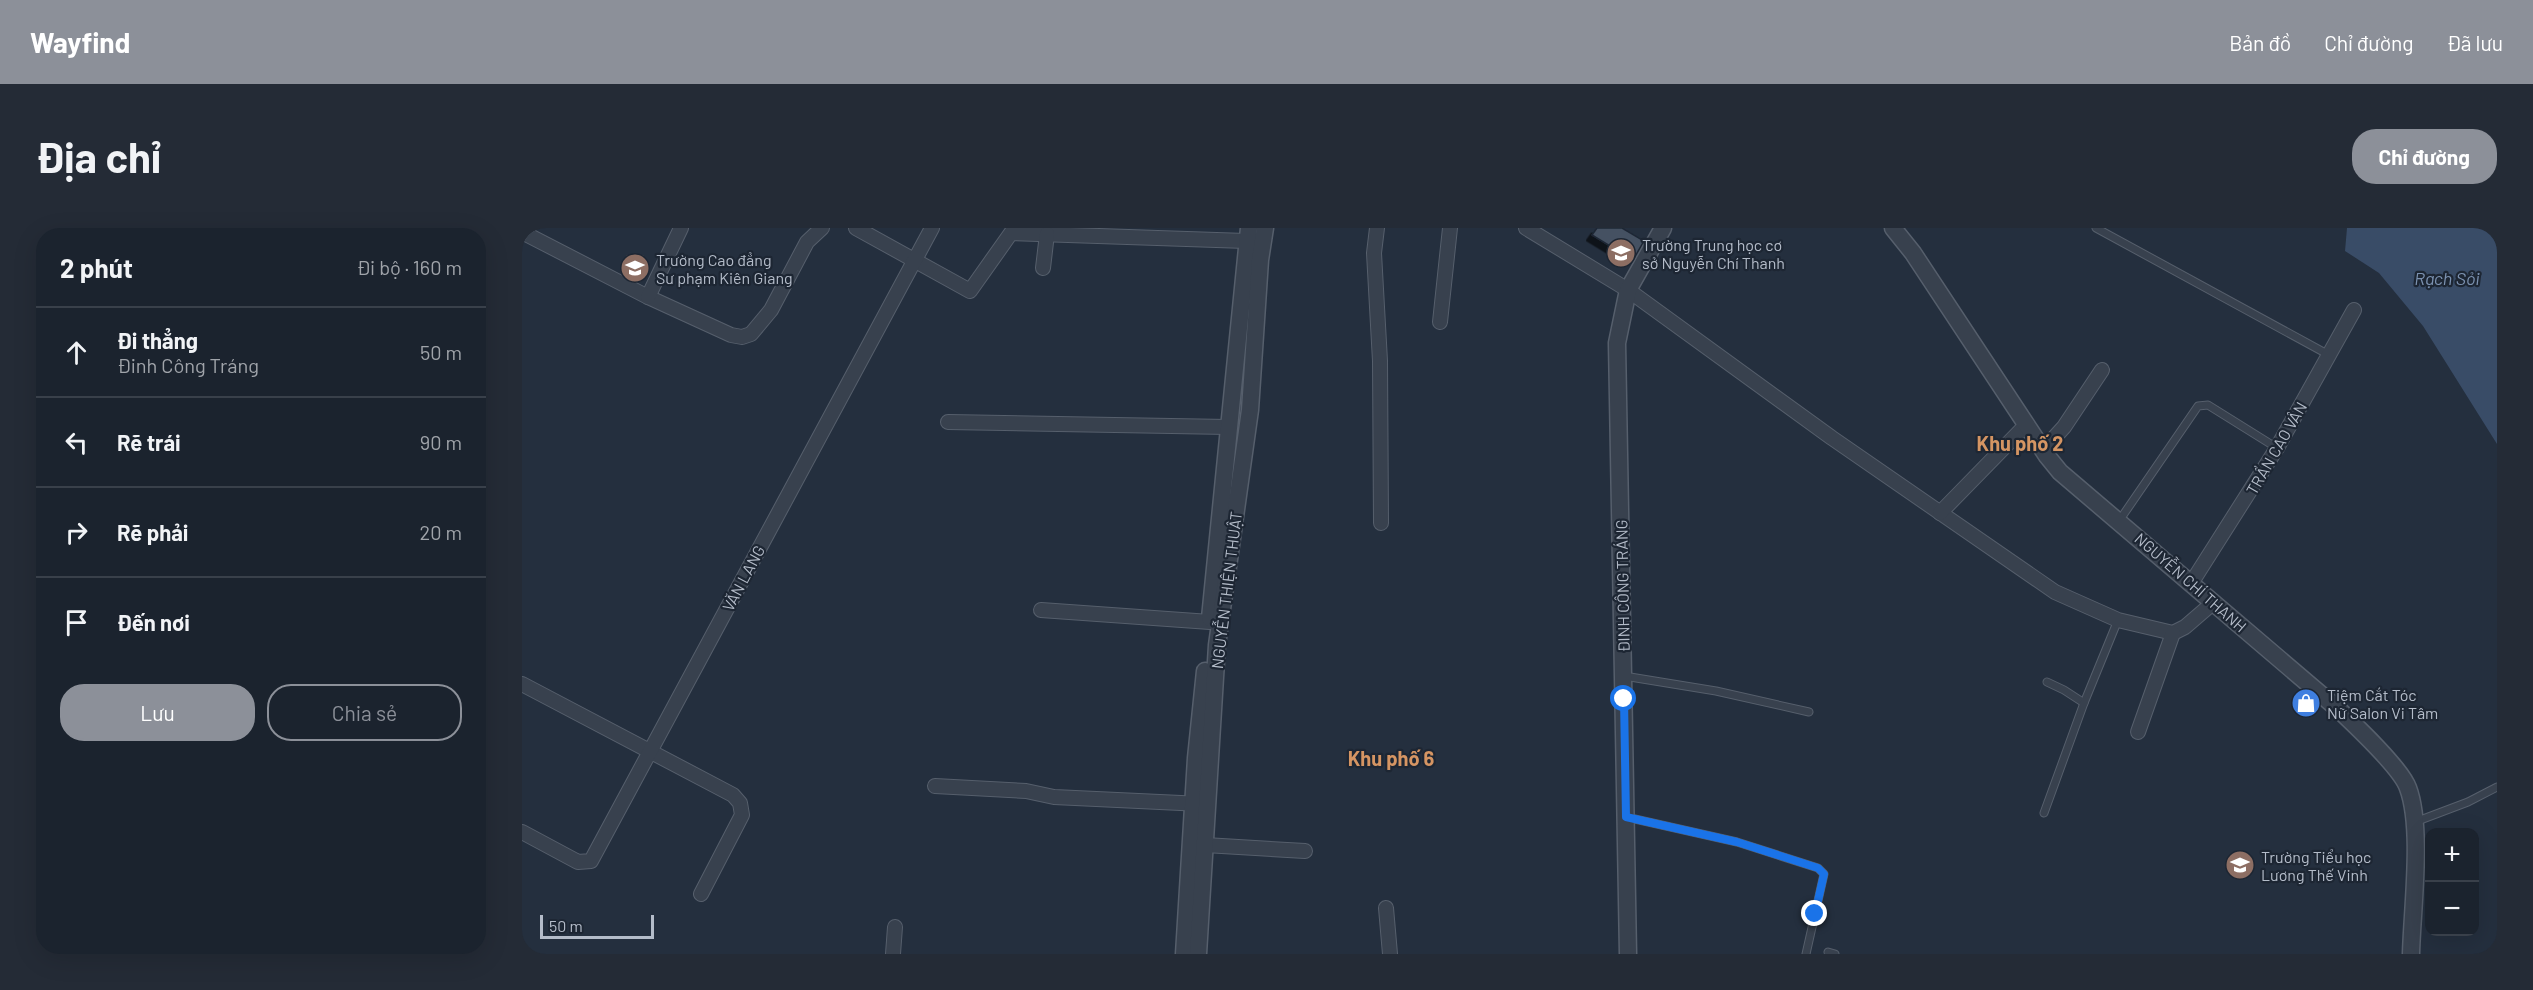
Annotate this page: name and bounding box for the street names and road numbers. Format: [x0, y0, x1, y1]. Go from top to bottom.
street label: TRẦN CAO VÂN [2242, 398, 2310, 498]
street label: NGUYỄN THIỆN THUẬT [1207, 510, 1245, 670]
street label: ĐINH CÔNG TRÁNG [1611, 519, 1633, 653]
street label: NGUYỄN CHÍ THANH [2131, 528, 2251, 636]
street label: VĂN LANG [718, 542, 768, 614]

